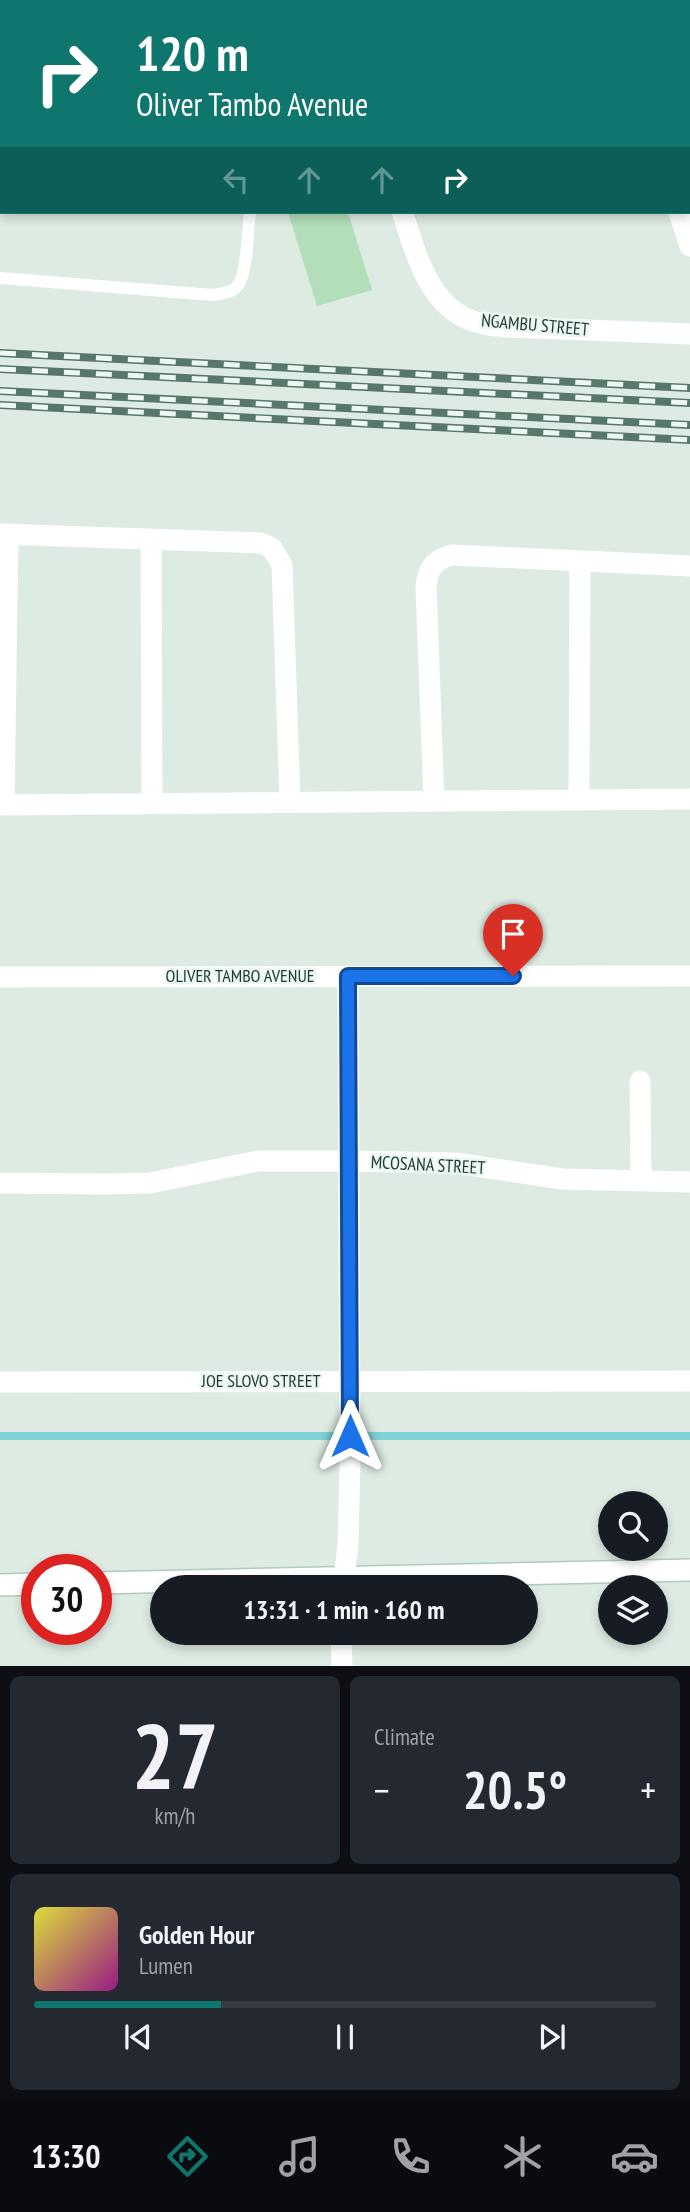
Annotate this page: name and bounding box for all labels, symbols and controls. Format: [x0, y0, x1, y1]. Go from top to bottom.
text: 120 m [136, 21, 249, 85]
icon: right [21, 28, 112, 119]
text: Oliver Tambo Avenue [136, 83, 368, 125]
icon: left [217, 161, 255, 199]
icon: ahead [290, 161, 328, 199]
icon: ahead [363, 161, 401, 199]
icon: right [436, 161, 474, 199]
street label: NGAMBU STREET [480, 308, 590, 341]
pin [483, 904, 543, 976]
icon: arrive [494, 915, 532, 953]
street label: OLIVER TAMBO AVENUE [166, 964, 314, 987]
street label: MCOSANA STREET [370, 1150, 486, 1179]
street label: JOE SLOVO STREET [201, 1369, 320, 1392]
position arrow [313, 1399, 387, 1473]
map controls [598, 1491, 668, 1645]
button: search [598, 1491, 668, 1561]
speed limit sign: 30 [21, 1554, 112, 1645]
button: layers [598, 1575, 668, 1645]
text: 13:31 · 1 min · 160 m [244, 1593, 444, 1626]
text: 27 [132, 1696, 219, 1814]
text: Climate [374, 1722, 435, 1751]
text: 20.5° [463, 1756, 567, 1823]
text: − [374, 1765, 390, 1814]
text: + [640, 1765, 656, 1814]
text: km/h [155, 1801, 195, 1830]
text: Golden Hour [139, 1918, 254, 1951]
text: Lumen [139, 1951, 193, 1980]
icon: previous [119, 2018, 157, 2056]
icon: pause [326, 2018, 364, 2056]
icon: next [533, 2018, 571, 2056]
icon: directions [163, 2132, 212, 2181]
icon: music [275, 2132, 324, 2181]
icon: phone [386, 2132, 435, 2181]
icon: climate [498, 2132, 547, 2181]
icon: car [610, 2132, 659, 2181]
text: 13:30 [31, 2135, 101, 2177]

